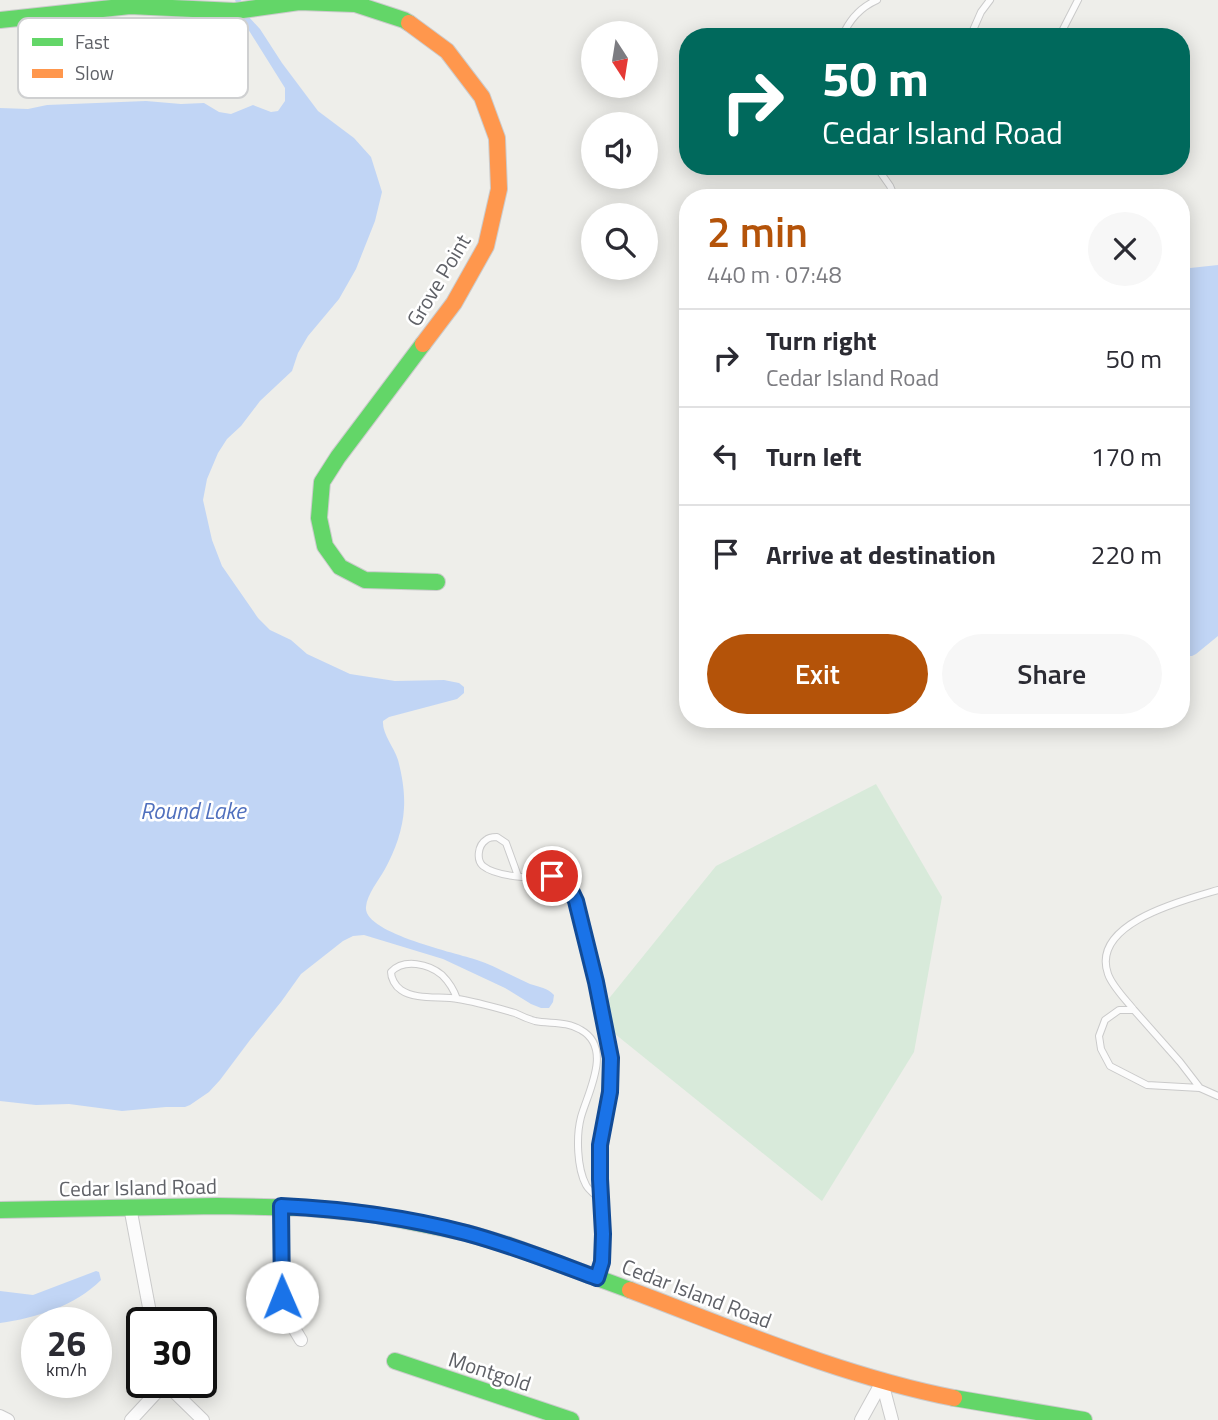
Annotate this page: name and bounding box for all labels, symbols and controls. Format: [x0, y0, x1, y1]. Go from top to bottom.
legend [18, 18, 248, 98]
north arrow [581, 21, 658, 98]
map controls [581, 21, 658, 280]
text: Fast [75, 27, 110, 56]
text: 50 m [822, 40, 929, 115]
icon: right [707, 56, 798, 147]
text: Slow [75, 58, 114, 87]
text: Cedar Island Road [822, 108, 1063, 156]
button: sound [581, 112, 658, 189]
text: 2 min [707, 199, 808, 263]
button: search [581, 203, 658, 280]
button: close [1088, 212, 1162, 286]
street label: Grove Point [398, 227, 478, 332]
text: 440 m · 07:48 [707, 257, 842, 292]
text: Turn right [766, 321, 877, 360]
icon: right [707, 339, 745, 377]
text: 50 m [1105, 339, 1162, 378]
text: Cedar Island Road [766, 360, 939, 395]
icon: left [707, 437, 745, 475]
text: Turn left [766, 437, 861, 476]
text: 170 m [1091, 437, 1162, 476]
icon: arrive [707, 535, 745, 573]
text: Arrive at destination [766, 535, 996, 574]
text: 220 m [1091, 535, 1162, 574]
button: Exit [707, 634, 928, 714]
button: Share [942, 634, 1162, 714]
water label: Round Lake [140, 793, 247, 828]
pin [522, 846, 582, 906]
icon: arrive [533, 857, 571, 895]
street label: Cedar Island Road [59, 1170, 217, 1204]
street label: Cedar Island Road [617, 1250, 777, 1336]
position arrow [245, 1260, 319, 1334]
speed limit sign: 30 [126, 1307, 217, 1398]
text: 26 [47, 1316, 86, 1370]
street label: Montgold [445, 1343, 535, 1399]
text: km/h [46, 1356, 87, 1383]

